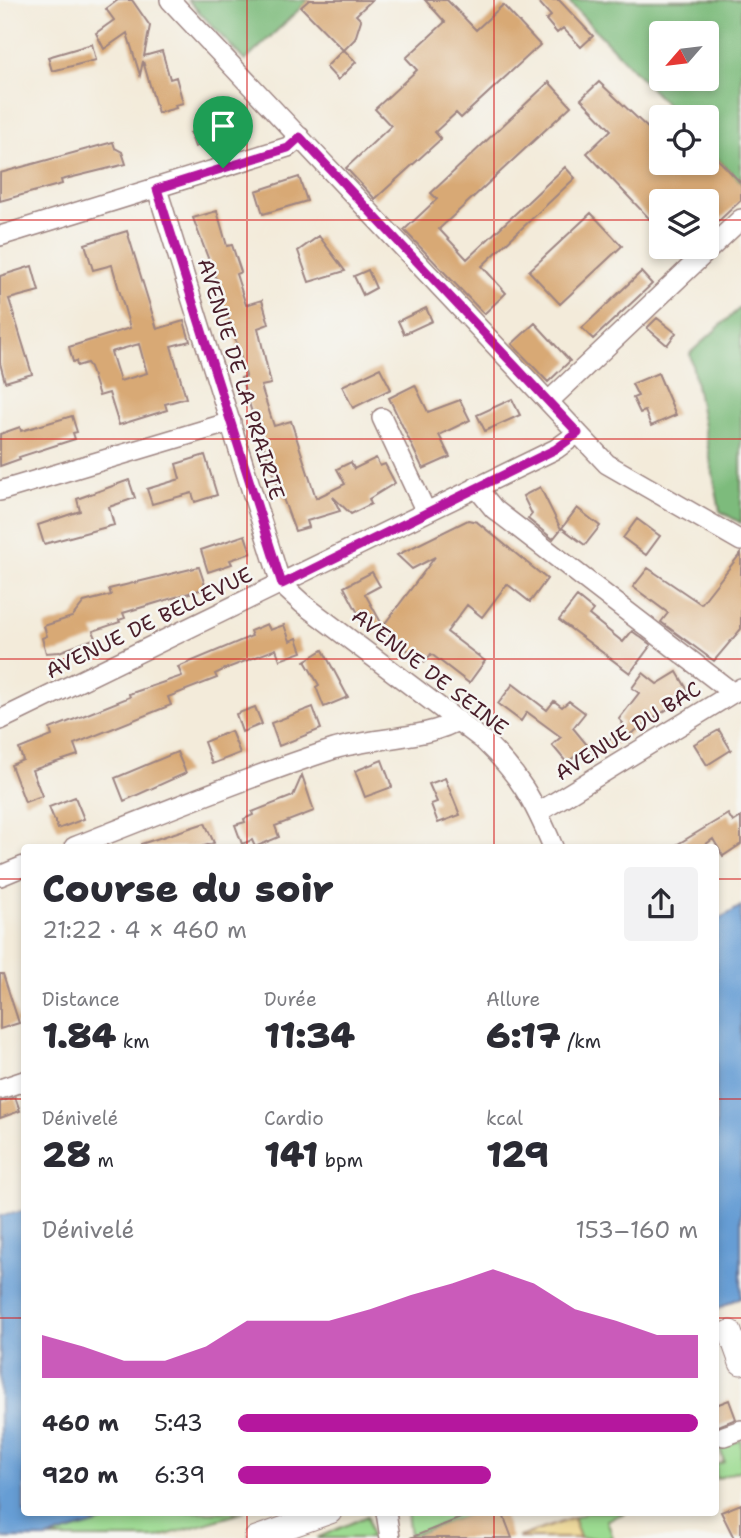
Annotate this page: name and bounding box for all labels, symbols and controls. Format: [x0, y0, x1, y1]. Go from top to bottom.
north arrow [649, 21, 719, 91]
map controls [649, 21, 719, 259]
pin [193, 96, 253, 168]
button: locate [649, 105, 719, 175]
icon: arrive [204, 107, 242, 145]
button: layers [649, 189, 719, 259]
street label: AVENUE DE LA PRAIRIE [191, 255, 291, 503]
street label: AVENUE DE BELLEVUE [41, 561, 257, 685]
street label: AVENUE DE SEINE [346, 602, 514, 742]
street label: AVENUE DU BAC [550, 675, 706, 787]
text: Course du soir [42, 863, 334, 914]
button: share [624, 867, 698, 941]
text: 21:22 · 4 × 460 m [42, 915, 247, 945]
text: Distance [42, 987, 120, 1012]
text: Durée [264, 987, 317, 1012]
text: Allure [486, 987, 540, 1012]
text: 1.84 [42, 1012, 116, 1059]
text: 11:34 [264, 1012, 355, 1059]
text: 6:17 [486, 1012, 561, 1059]
text: km [116, 1029, 150, 1054]
text: /km [561, 1029, 601, 1054]
text: Dénivelé [42, 1106, 118, 1131]
text: Cardio [264, 1106, 324, 1131]
text: kcal [486, 1106, 523, 1131]
text: 28 [42, 1131, 91, 1178]
text: 141 [264, 1131, 318, 1178]
text: 129 [486, 1131, 549, 1178]
text: m [91, 1148, 114, 1173]
text: bpm [318, 1148, 363, 1173]
text: Dénivelé [42, 1215, 134, 1245]
text: 153–160 m [575, 1215, 698, 1245]
text: 460 m [42, 1408, 119, 1438]
text: 5:43 [154, 1408, 203, 1438]
text: 920 m [42, 1460, 118, 1490]
text: 6:39 [154, 1460, 205, 1490]

